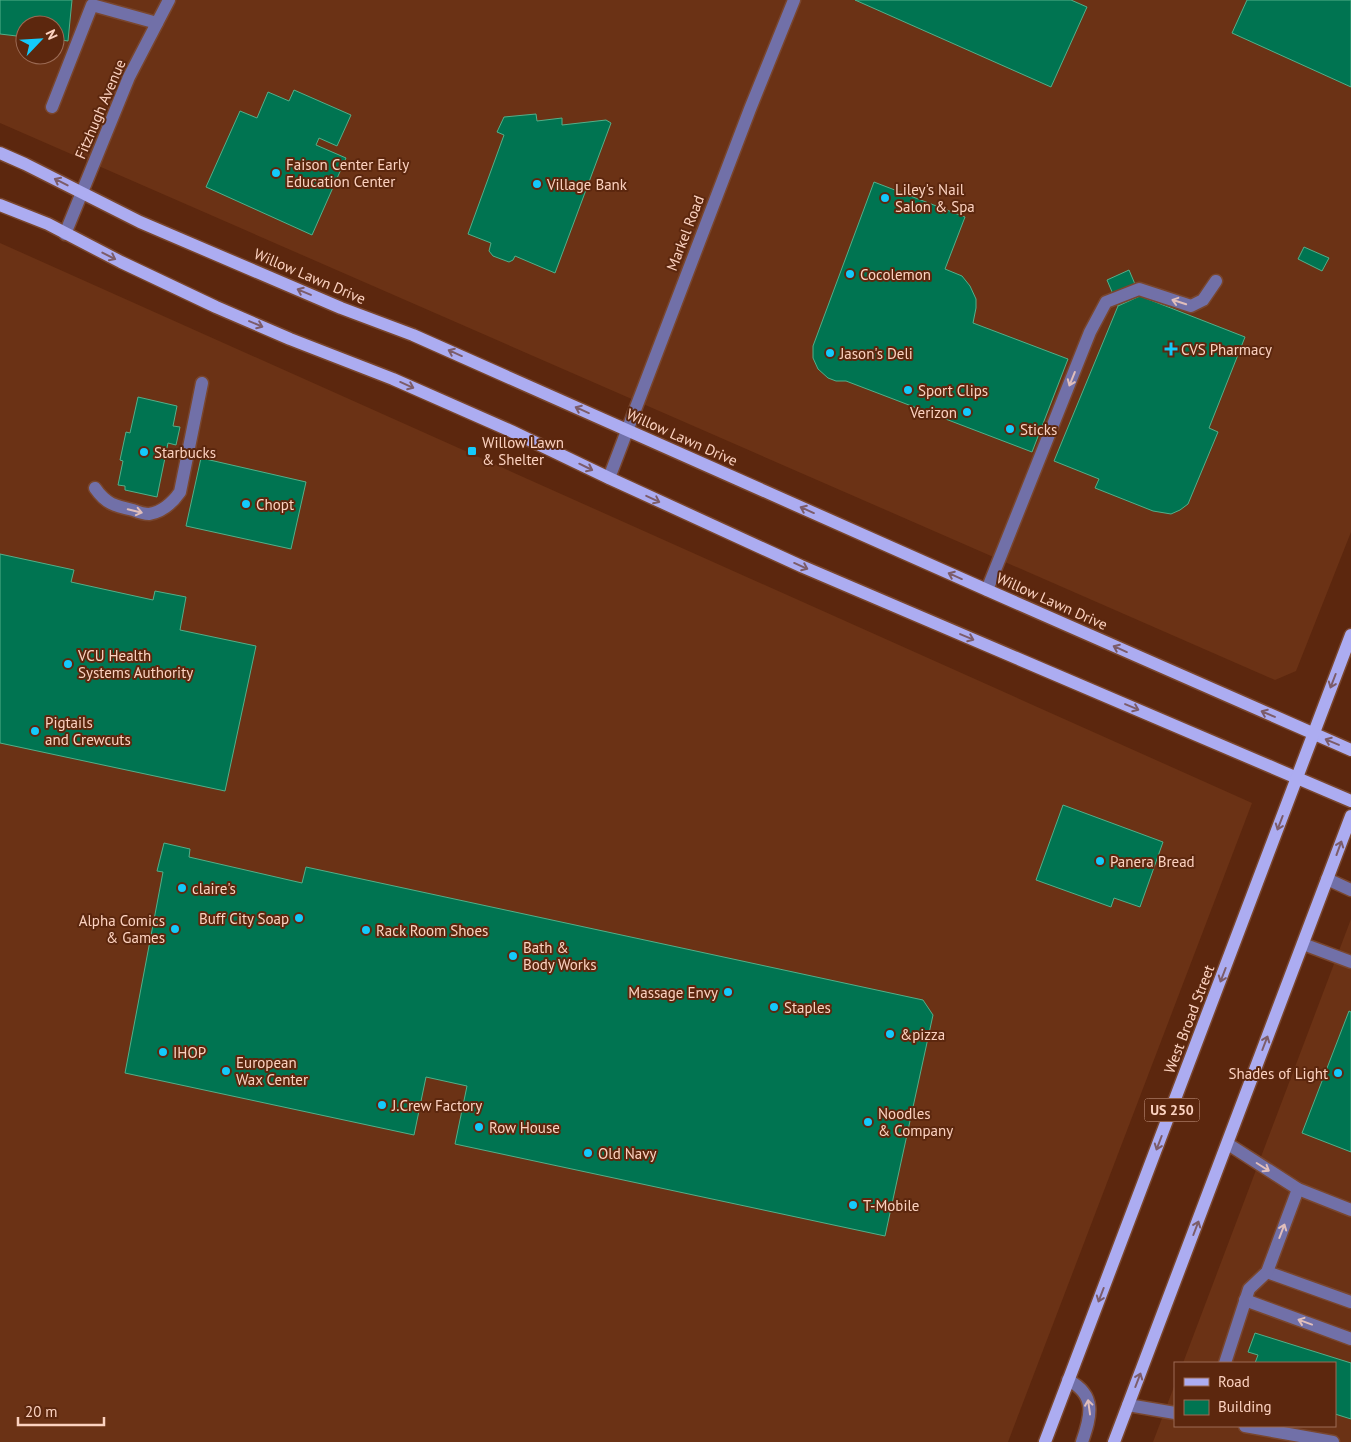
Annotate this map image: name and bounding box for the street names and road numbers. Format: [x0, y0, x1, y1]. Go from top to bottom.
street label: Fitzhugh Avenue [70, 56, 130, 162]
street label: Markel Road [662, 193, 708, 273]
street label: Willow Lawn Drive [251, 244, 369, 308]
street label: Willow Lawn Drive [624, 404, 740, 470]
street label: Willow Lawn Drive [994, 568, 1110, 634]
street label: West Broad Street [1160, 962, 1218, 1076]
road number: US 250 [1144, 1098, 1200, 1122]

